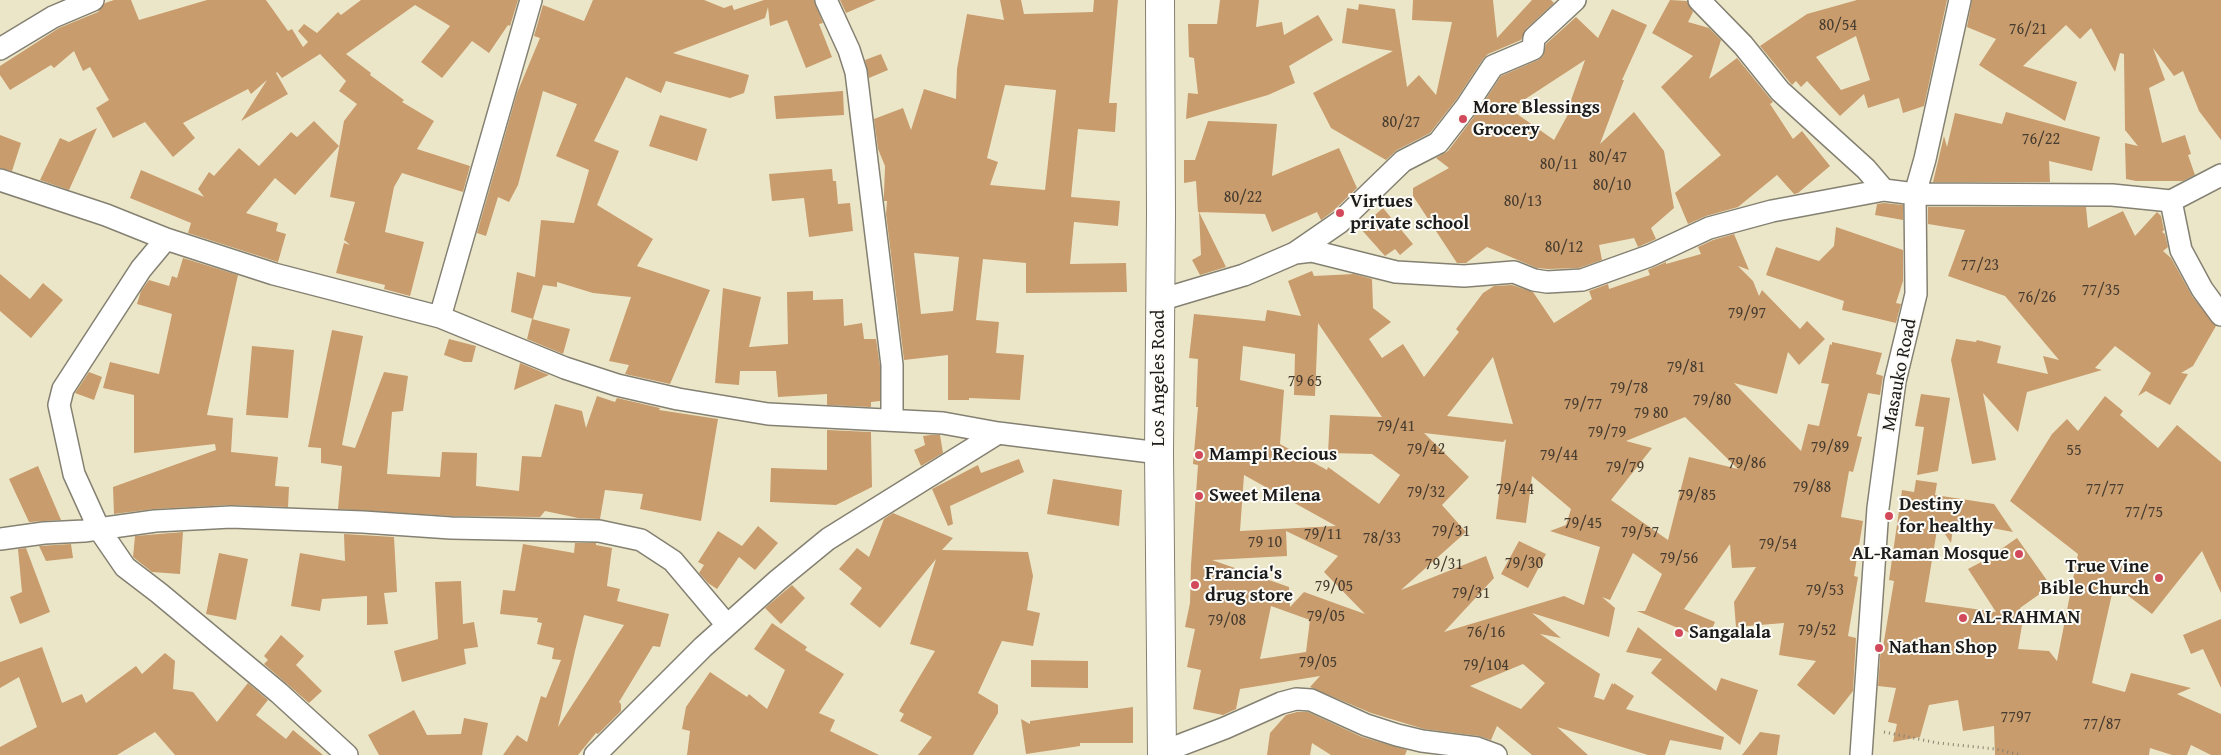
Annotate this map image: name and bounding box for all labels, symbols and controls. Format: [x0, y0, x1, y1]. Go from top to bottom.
house number: 80/54 [1819, 16, 1857, 36]
house number: 76/21 [2009, 20, 2047, 40]
place label: More Blessings Grocery [1473, 97, 1600, 141]
house number: 80/27 [1382, 113, 1420, 133]
marker: More Blessings Grocery [1457, 113, 1469, 125]
house number: 76/22 [2022, 130, 2060, 150]
house number: 80/47 [1589, 148, 1627, 168]
house number: 80/11 [1540, 155, 1578, 175]
house number: 80/10 [1593, 176, 1631, 196]
house number: 80/22 [1224, 188, 1262, 208]
place label: Virtues private school [1350, 191, 1469, 235]
house number: 80/13 [1504, 192, 1542, 212]
marker: Virtues private school [1334, 207, 1346, 219]
house number: 80/12 [1545, 238, 1583, 258]
house number: 77/23 [1961, 256, 1999, 276]
house number: 77/35 [2082, 281, 2120, 301]
house number: 76/26 [2018, 288, 2056, 308]
house number: 79/97 [1728, 304, 1766, 324]
street label: Los Angeles Road [1148, 310, 1170, 446]
street label: Masauko Road [1878, 317, 1922, 433]
house number: 79/81 [1667, 358, 1705, 378]
house number: 79 65 [1288, 372, 1322, 392]
house number: 79/78 [1610, 379, 1648, 399]
house number: 79/80 [1693, 391, 1731, 411]
house number: 79/77 [1564, 395, 1602, 415]
house number: 79 80 [1634, 404, 1668, 424]
house number: 79/41 [1377, 417, 1415, 437]
house number: 79/79 [1588, 423, 1626, 443]
house number: 79/89 [1811, 438, 1849, 458]
house number: 79/42 [1407, 440, 1445, 460]
house number: 55 [2066, 441, 2082, 461]
place label: Mampi Recious [1209, 444, 1337, 466]
house number: 79/44 [1540, 446, 1578, 466]
marker: Mampi Recious [1193, 449, 1205, 461]
house number: 79/86 [1728, 454, 1766, 474]
house number: 79/79 [1606, 458, 1644, 478]
house number: 79/88 [1793, 478, 1831, 498]
house number: 79/44 [1496, 480, 1534, 500]
house number: 77/77 [2086, 480, 2124, 500]
house number: 79/32 [1407, 483, 1445, 503]
place label: Sweet Milena [1209, 485, 1321, 507]
house number: 79/85 [1678, 486, 1716, 506]
marker: Sweet Milena [1193, 490, 1205, 502]
place label: Destiny for healthy [1899, 494, 1993, 538]
house number: 77/75 [2125, 503, 2163, 523]
marker: Destiny for healthy [1883, 510, 1895, 522]
house number: 79/45 [1564, 514, 1602, 534]
house number: 79/31 [1432, 522, 1470, 542]
house number: 79/57 [1621, 523, 1659, 543]
house number: 79/11 [1304, 525, 1342, 545]
house number: 78/33 [1363, 529, 1401, 549]
house number: 79 10 [1248, 533, 1282, 553]
house number: 79/54 [1759, 535, 1797, 555]
place label: AL-Raman Mosque [1852, 543, 2009, 565]
marker: AL-Raman Mosque [2013, 548, 2025, 560]
house number: 79/56 [1660, 549, 1698, 569]
house number: 79/30 [1505, 554, 1543, 574]
house number: 79/31 [1425, 555, 1463, 575]
place label: True Vine Bible Church [2041, 556, 2149, 600]
place label: Francia's drug store [1205, 563, 1293, 607]
marker: True Vine Bible Church [2153, 572, 2165, 584]
house number: 79/05 [1315, 577, 1353, 597]
marker: Francia's drug store [1189, 579, 1201, 591]
house number: 79/53 [1806, 581, 1844, 601]
house number: 79/31 [1452, 584, 1490, 604]
house number: 79/05 [1307, 607, 1345, 627]
place label: AL-RAHMAN [1973, 607, 2080, 629]
house number: 79/08 [1208, 611, 1246, 631]
marker: AL-RAHMAN [1957, 612, 1969, 624]
house number: 79/52 [1798, 621, 1836, 641]
place label: Sangalala [1689, 622, 1771, 644]
house number: 76/16 [1467, 623, 1505, 643]
marker: Sangalala [1673, 627, 1685, 639]
place label: Nathan Shop [1889, 637, 1997, 659]
marker: Nathan Shop [1873, 642, 1885, 654]
house number: 79/05 [1299, 653, 1337, 673]
house number: 79/104 [1463, 656, 1509, 676]
house number: 7797 [2001, 708, 2031, 728]
house number: 77/87 [2083, 715, 2121, 735]

